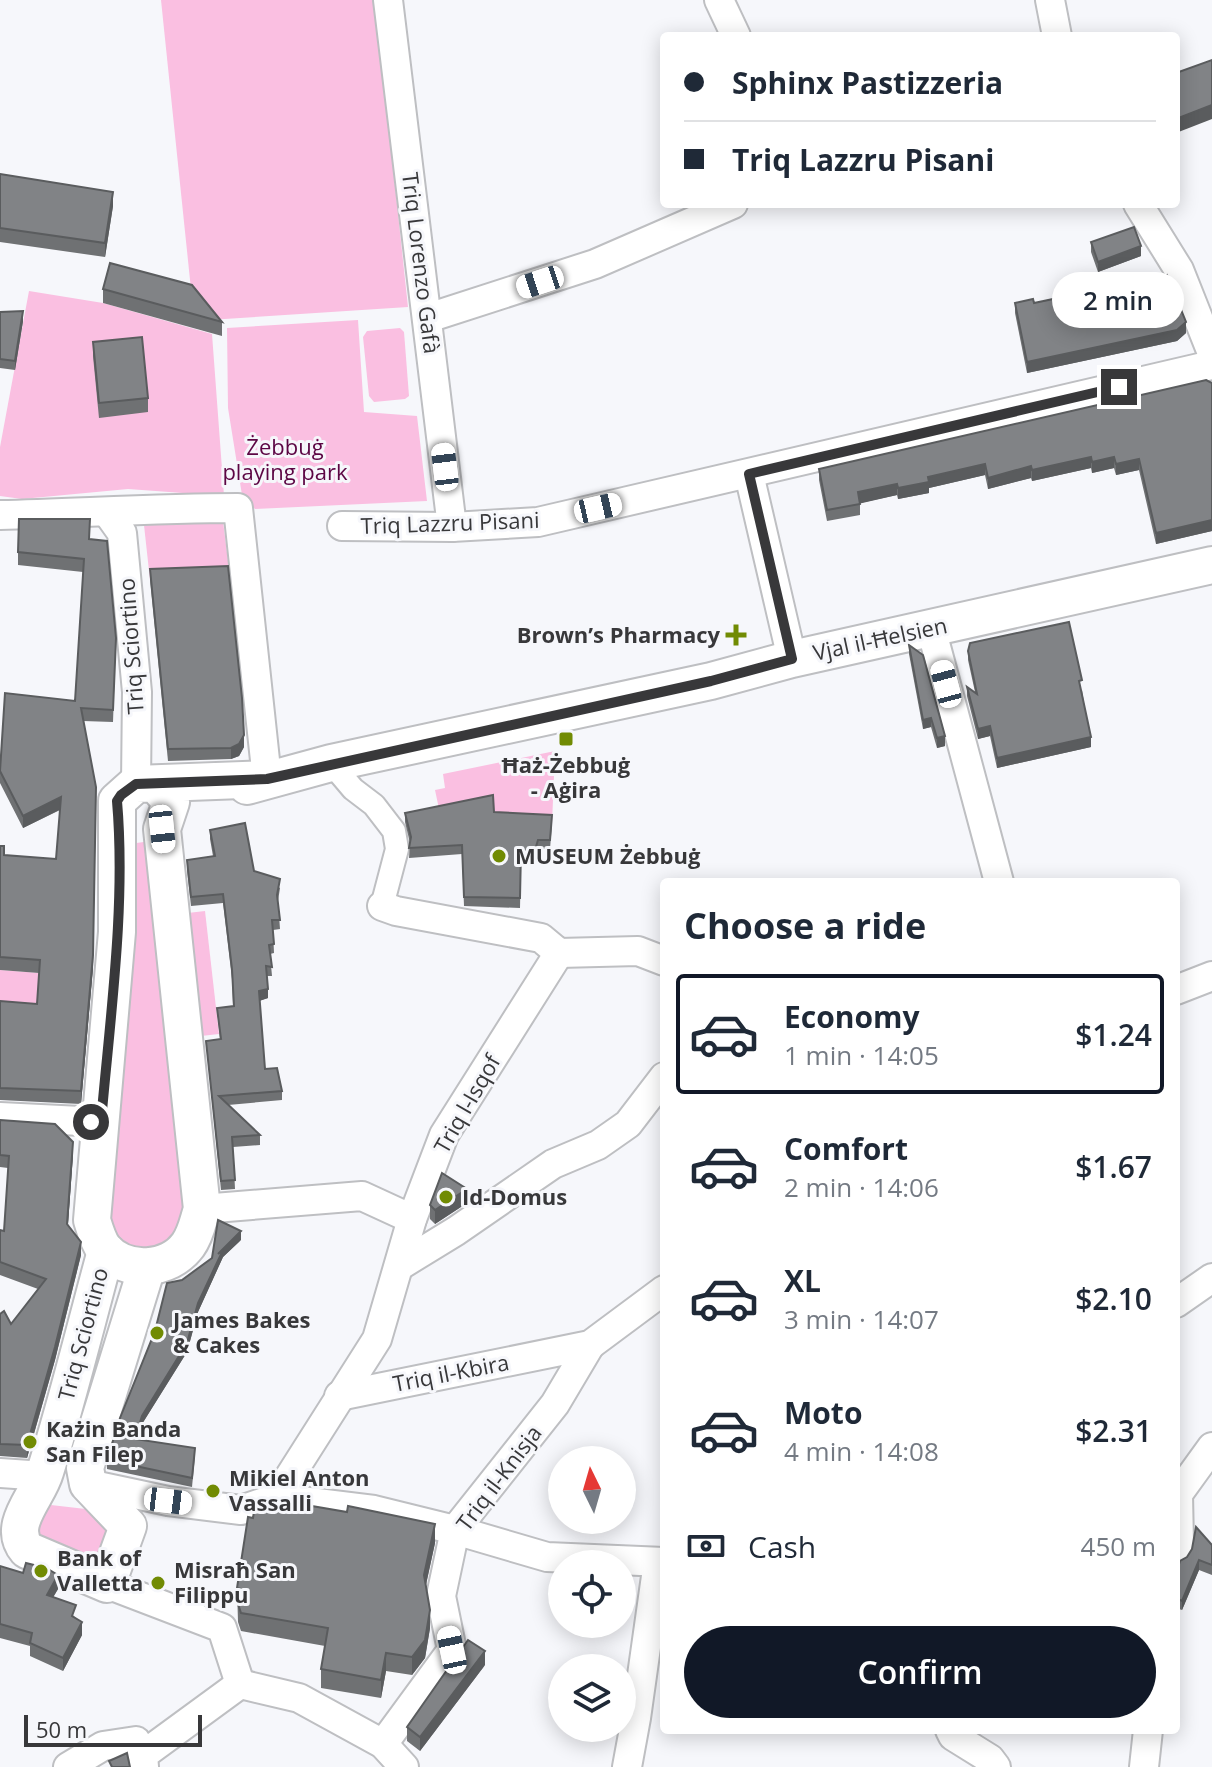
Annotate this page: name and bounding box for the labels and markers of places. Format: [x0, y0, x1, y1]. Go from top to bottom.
place label: Brown’s Pharmacy [517, 619, 720, 649]
marker: Brown’s Pharmacy [727, 626, 745, 644]
marker: Ħaż-Żebbuġ - Aġira [557, 730, 575, 748]
place label: Ħaż-Żebbuġ - Aġira [502, 749, 631, 804]
place label: MUSEUM Żebbuġ [515, 840, 701, 870]
marker: MUSEUM Żebbuġ [490, 847, 508, 865]
place label: Id-Domus [462, 1181, 567, 1211]
marker: Id-Domus [437, 1188, 455, 1206]
place label: James Bakes & Cakes [171, 1304, 311, 1359]
marker: James Bakes & Cakes [148, 1324, 166, 1342]
place label: Każin Banda San Filep [46, 1413, 181, 1468]
marker: Każin Banda San Filep [21, 1433, 39, 1451]
place label: Mikiel Anton Vassalli [229, 1462, 370, 1517]
marker: Mikiel Anton Vassalli [204, 1482, 222, 1500]
place label: Bank of Valletta [57, 1542, 143, 1597]
place label: Misraħ San Filippu [174, 1554, 296, 1609]
marker: Bank of Valletta [32, 1562, 50, 1580]
marker: Misraħ San Filippu [149, 1574, 167, 1592]

